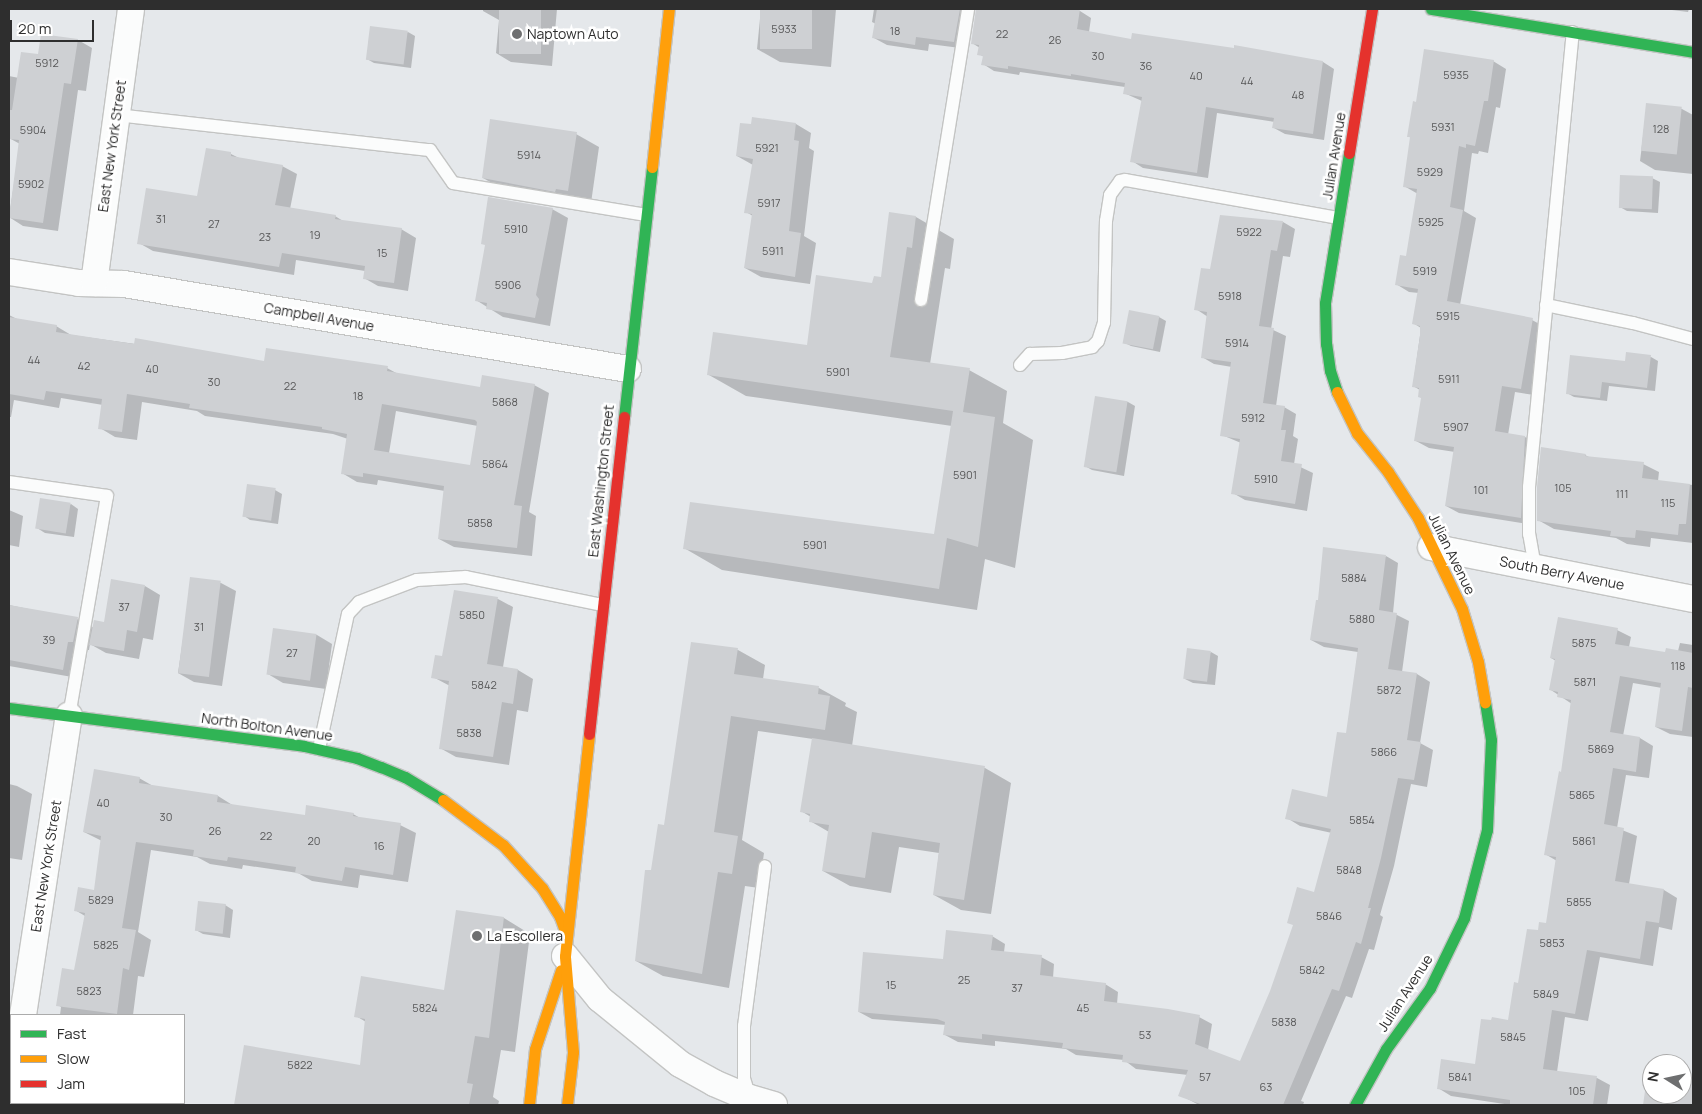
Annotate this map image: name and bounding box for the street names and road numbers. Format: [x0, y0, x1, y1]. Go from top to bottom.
street label: East New York Street [94, 79, 130, 213]
street label: Julian Avenue [1319, 111, 1349, 201]
street label: Campbell Avenue [263, 299, 375, 335]
street label: East Washington Street [585, 404, 617, 558]
street label: Julian Avenue [1425, 511, 1479, 597]
street label: South Berry Avenue [1498, 553, 1626, 593]
street label: North Bolton Avenue [200, 709, 334, 745]
street label: East New York Street [27, 799, 65, 933]
street label: Julian Avenue [1374, 951, 1436, 1035]

